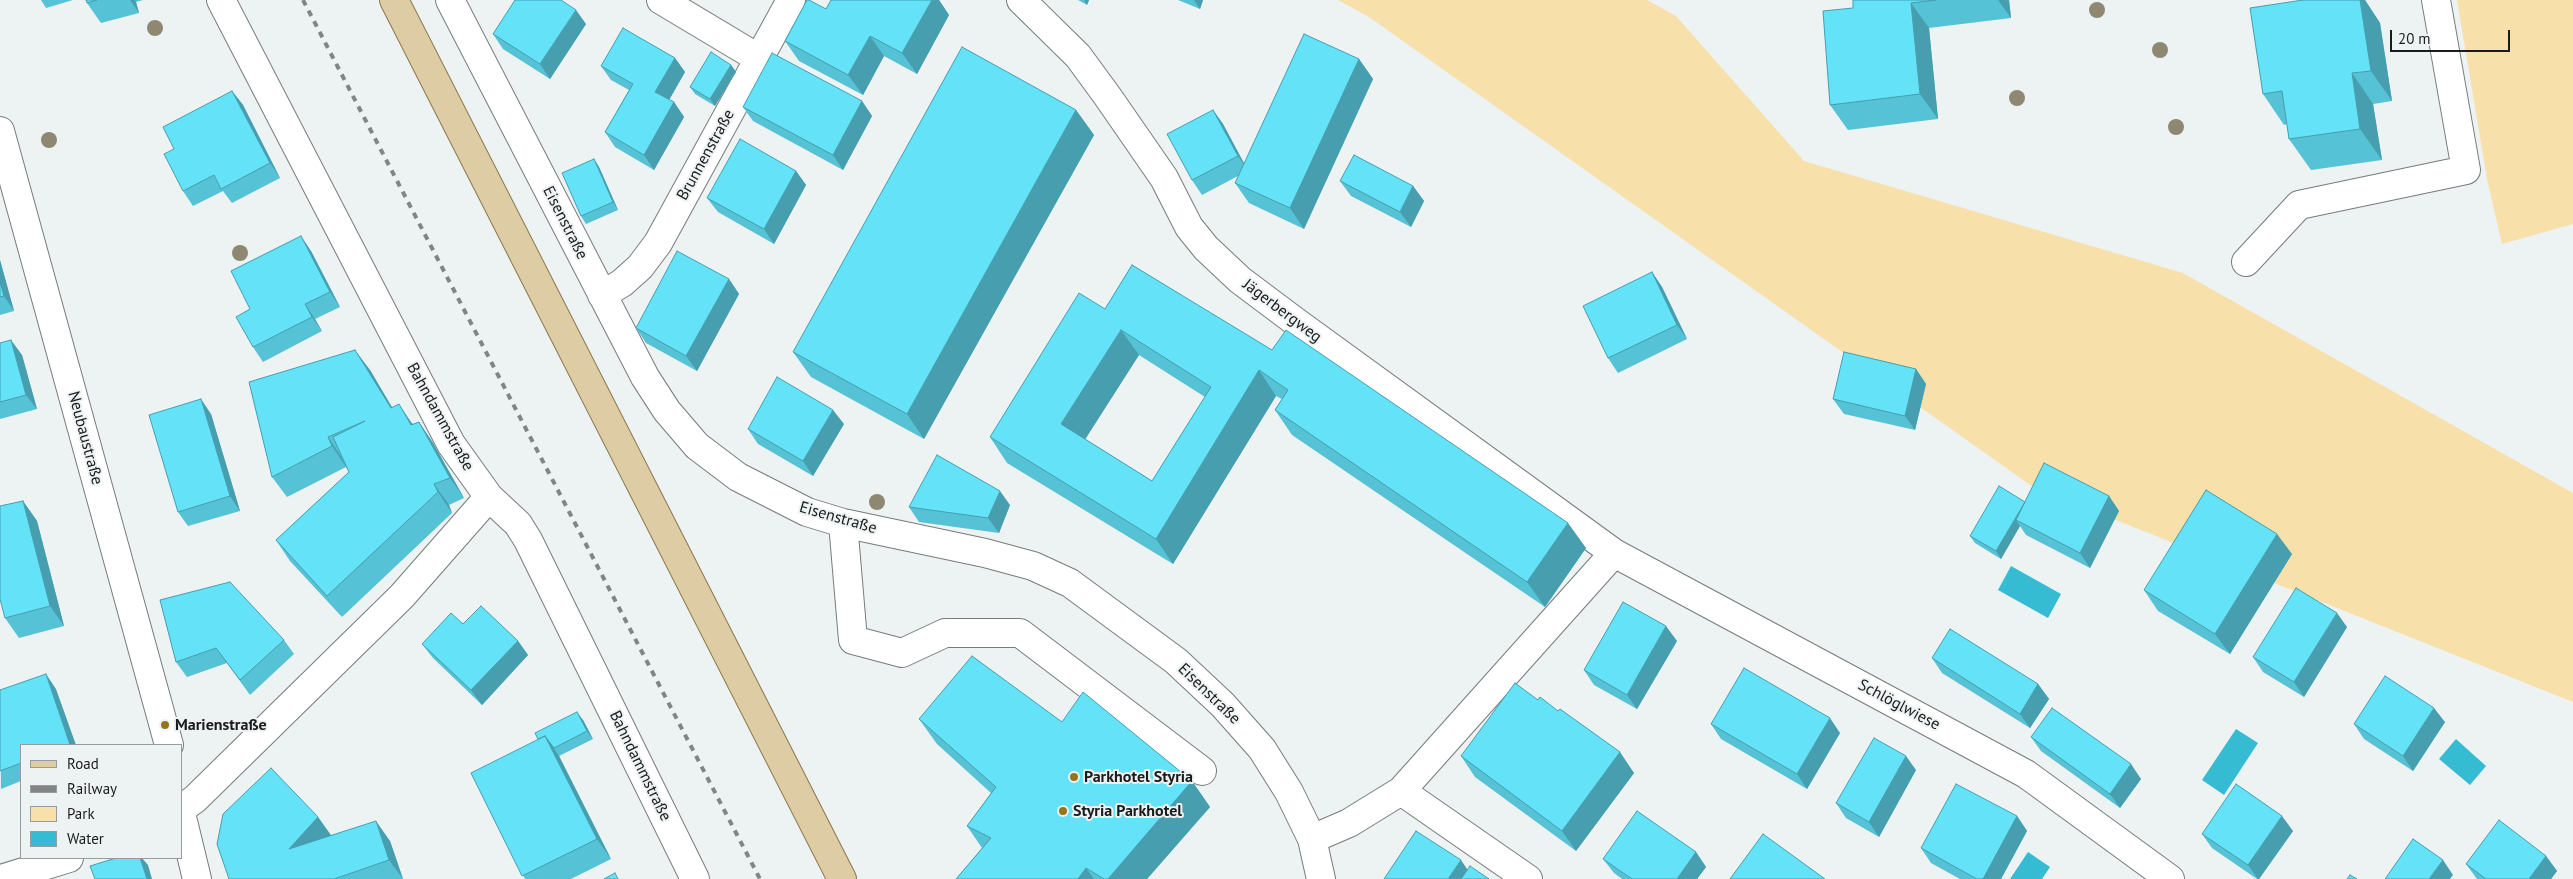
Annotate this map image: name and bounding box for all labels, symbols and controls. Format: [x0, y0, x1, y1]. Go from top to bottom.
scale bar [2393, 20, 2513, 52]
text: 20 m [2398, 29, 2431, 48]
street label: Brunnenstraße [673, 106, 739, 204]
street label: Eisenstraße [538, 183, 592, 263]
street label: Jägerbergweg [1239, 275, 1325, 347]
street label: Bahndammstraße [402, 360, 478, 474]
street label: Neubaustraße [63, 389, 107, 487]
street label: Eisenstraße [797, 498, 879, 538]
street label: Eisenstraße [1174, 659, 1244, 729]
street label: Schlöglwiese [1855, 675, 1943, 735]
street label: Bahndammstraße [605, 708, 675, 824]
place label: Marienstraße [175, 715, 267, 735]
marker: Marienstraße [159, 719, 171, 731]
legend [20, 744, 182, 859]
text: Road [67, 754, 99, 773]
place label: Parkhotel Styria [1084, 767, 1193, 787]
marker: Parkhotel Styria [1068, 771, 1080, 783]
text: Railway [67, 779, 117, 798]
place label: Styria Parkhotel [1073, 801, 1182, 821]
text: Park [67, 804, 95, 823]
marker: Styria Parkhotel [1057, 805, 1069, 817]
text: Water [67, 829, 104, 848]

